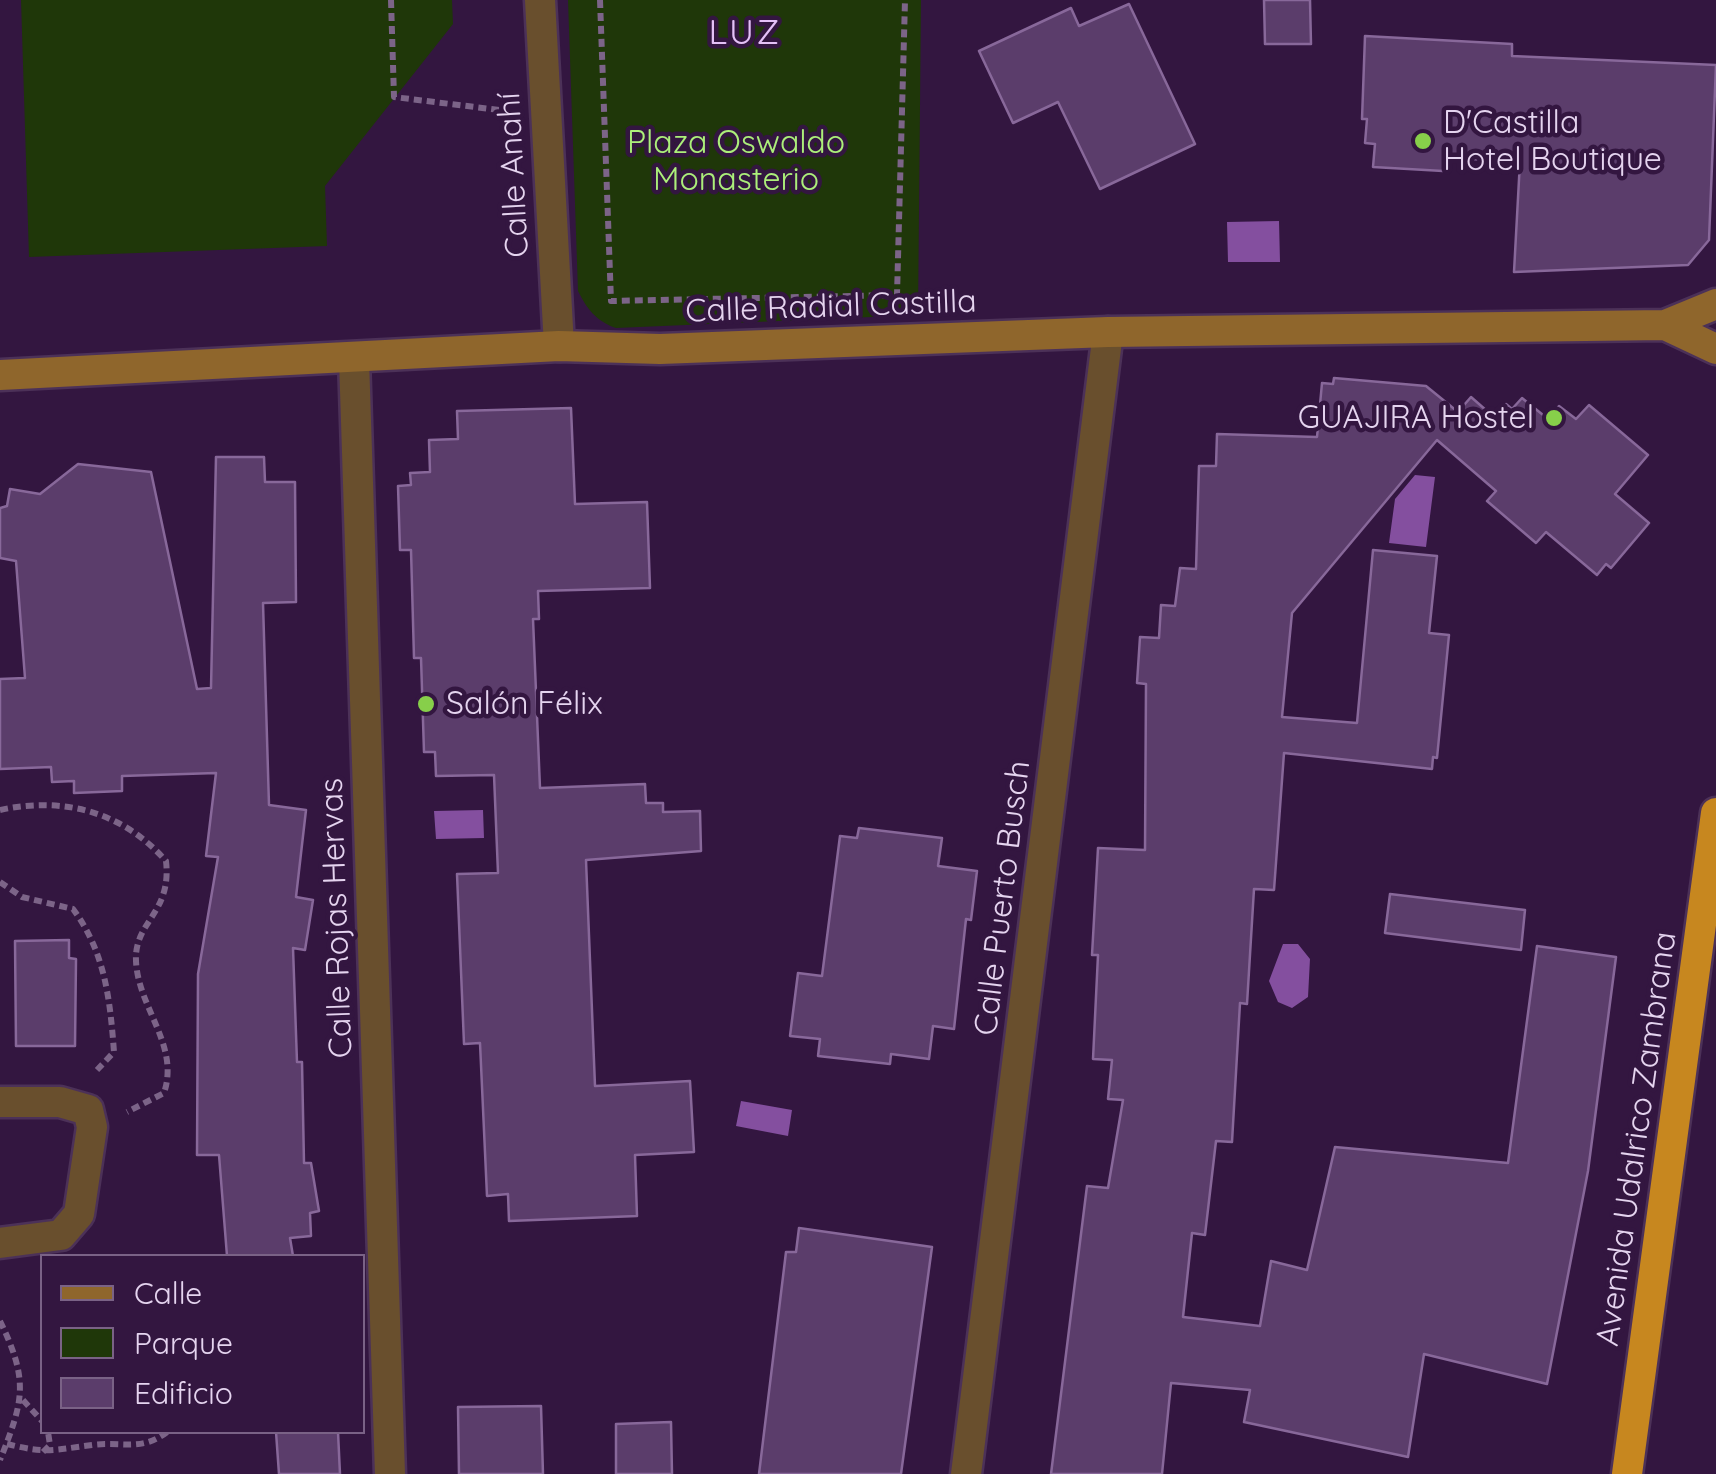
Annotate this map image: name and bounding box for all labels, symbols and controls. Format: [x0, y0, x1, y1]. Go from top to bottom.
district label: LUZ [709, 12, 781, 54]
street label: Calle Anahí [491, 92, 537, 258]
place label: D'Castilla Hotel Boutique [1443, 104, 1662, 179]
park label: Plaza Oswaldo Monasterio [627, 124, 845, 199]
marker: D'Castilla Hotel Boutique [1412, 130, 1434, 152]
street label: Calle Radial Castilla [685, 283, 977, 331]
place label: GUAJIRA Hostel [1298, 399, 1534, 437]
marker: GUAJIRA Hostel [1543, 407, 1565, 429]
place label: Salón Félix [446, 685, 603, 723]
marker: Salón Félix [415, 693, 437, 715]
street label: Calle Puerto Busch [967, 758, 1039, 1038]
street label: Calle Rojas Hervas [313, 777, 361, 1059]
street label: Avenida Udalrico Zambrana [1589, 929, 1685, 1349]
legend [40, 1254, 365, 1434]
text: Calle [134, 1274, 202, 1312]
text: Parque [134, 1324, 233, 1362]
text: Edificio [134, 1374, 233, 1412]

